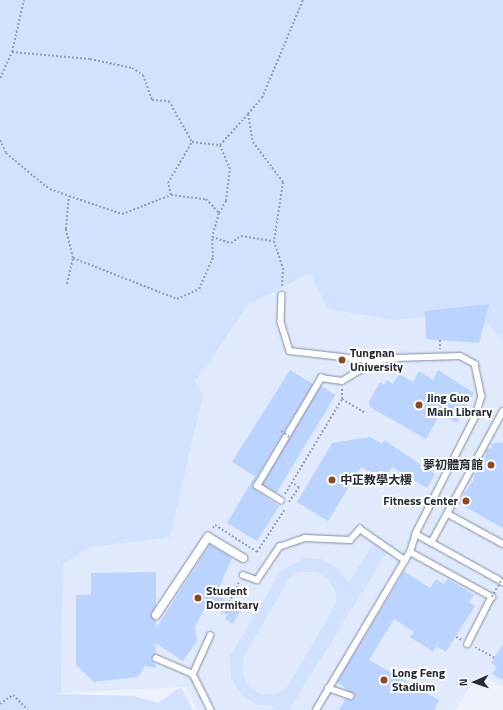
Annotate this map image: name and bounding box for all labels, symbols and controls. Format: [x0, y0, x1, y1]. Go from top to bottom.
place label: Tungnan University [350, 346, 403, 374]
marker: Tungnan University [337, 355, 347, 365]
place label: Jing Guo Main Library [427, 391, 492, 419]
marker: Jing Guo Main Library [414, 400, 424, 410]
place label: 夢初體育館 [423, 458, 483, 472]
marker: 夢初體育館 [486, 460, 496, 470]
place label: 中正教學大樓 [340, 473, 412, 487]
marker: 中正教學大樓 [327, 475, 337, 485]
place label: Fitness Center [383, 494, 458, 508]
marker: Fitness Center [461, 496, 471, 506]
place label: Student Dormitary [206, 584, 259, 612]
marker: Student Dormitary [193, 593, 203, 603]
north arrow [455, 662, 495, 702]
place label: Long Feng Stadium [392, 666, 445, 694]
marker: Long Feng Stadium [379, 675, 389, 685]
text: N [455, 678, 471, 687]

